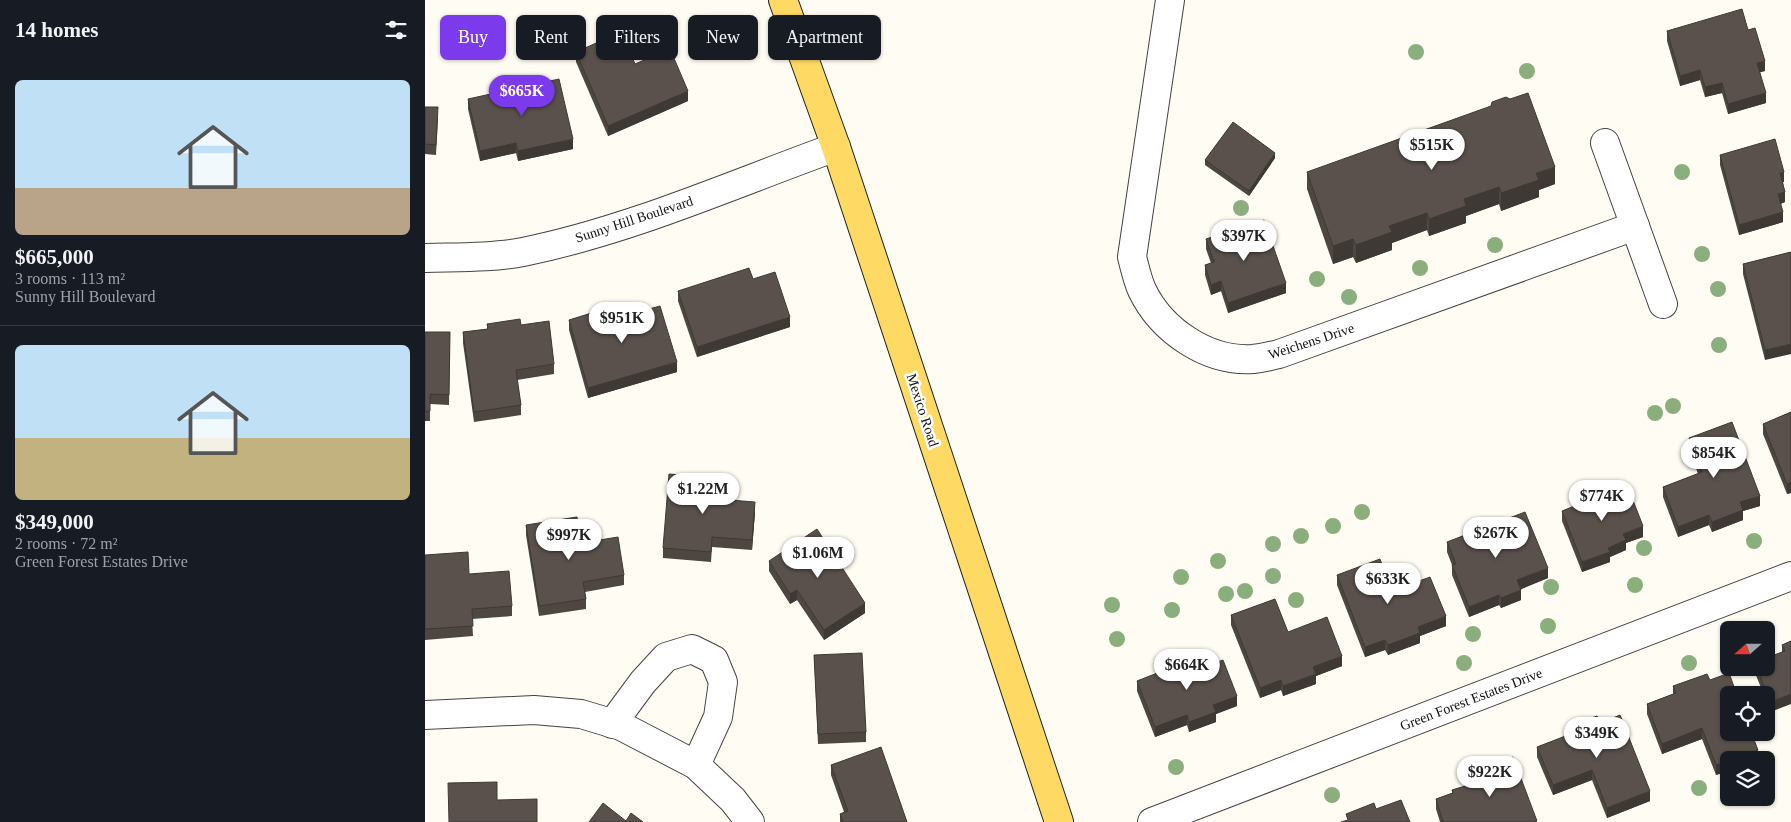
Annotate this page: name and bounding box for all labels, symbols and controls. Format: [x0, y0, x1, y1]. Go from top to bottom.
chip: Buy [440, 15, 506, 60]
chip: Rent [516, 15, 586, 60]
chip: Filters [596, 15, 678, 60]
chip: New [688, 15, 758, 60]
chip: Apartment [768, 15, 881, 60]
icon: filters [382, 16, 410, 44]
text: 14 homes [15, 18, 98, 42]
pin: $665K [487, 74, 557, 117]
text: $665K [500, 82, 544, 99]
icon: home [168, 112, 258, 202]
pin: $515K [1397, 128, 1467, 171]
text: $515K [1410, 136, 1454, 153]
street label: Sunny Hill Boulevard [573, 193, 695, 246]
pin: $397K [1209, 220, 1279, 262]
text: $397K [1222, 227, 1266, 244]
text: $665,000 [15, 245, 94, 269]
text: 3 rooms · 113 m² [15, 270, 125, 287]
text: Sunny Hill Boulevard [15, 288, 155, 305]
pin: $951K [587, 302, 657, 344]
text: $951K [600, 309, 644, 326]
street label: Weichens Drive [1266, 321, 1356, 362]
street label: Mexico Road [904, 372, 941, 449]
icon: home [168, 378, 258, 468]
pin: $854K [1679, 436, 1749, 479]
text: $854K [1692, 444, 1736, 461]
pin: $1.22M [662, 472, 744, 515]
text: $1.22M [677, 480, 729, 497]
pin: $774K [1567, 480, 1637, 522]
text: $774K [1580, 487, 1624, 504]
text: $349,000 [15, 510, 94, 534]
pin: $267K [1461, 516, 1531, 559]
pin: $997K [534, 518, 604, 561]
text: $267K [1474, 524, 1518, 541]
text: $997K [547, 526, 591, 543]
text: 2 rooms · 72 m² [15, 535, 118, 552]
pin: $1.06M [777, 536, 859, 579]
text: $1.06M [792, 544, 844, 561]
text: Green Forest Estates Drive [15, 553, 188, 570]
pin: $633K [1353, 562, 1423, 605]
text: $633K [1366, 570, 1410, 587]
north arrow [1720, 621, 1775, 676]
map controls [1720, 621, 1775, 806]
pin: $664K [1152, 648, 1222, 691]
text: $664K [1165, 656, 1209, 673]
street label: Green Forest Estates Drive [1398, 665, 1544, 734]
button: locate [1720, 686, 1775, 741]
pin: $349K [1562, 716, 1632, 759]
text: $349K [1575, 724, 1619, 741]
button: layers [1720, 751, 1775, 806]
pin: $922K [1455, 756, 1525, 798]
text: $922K [1468, 763, 1512, 780]

